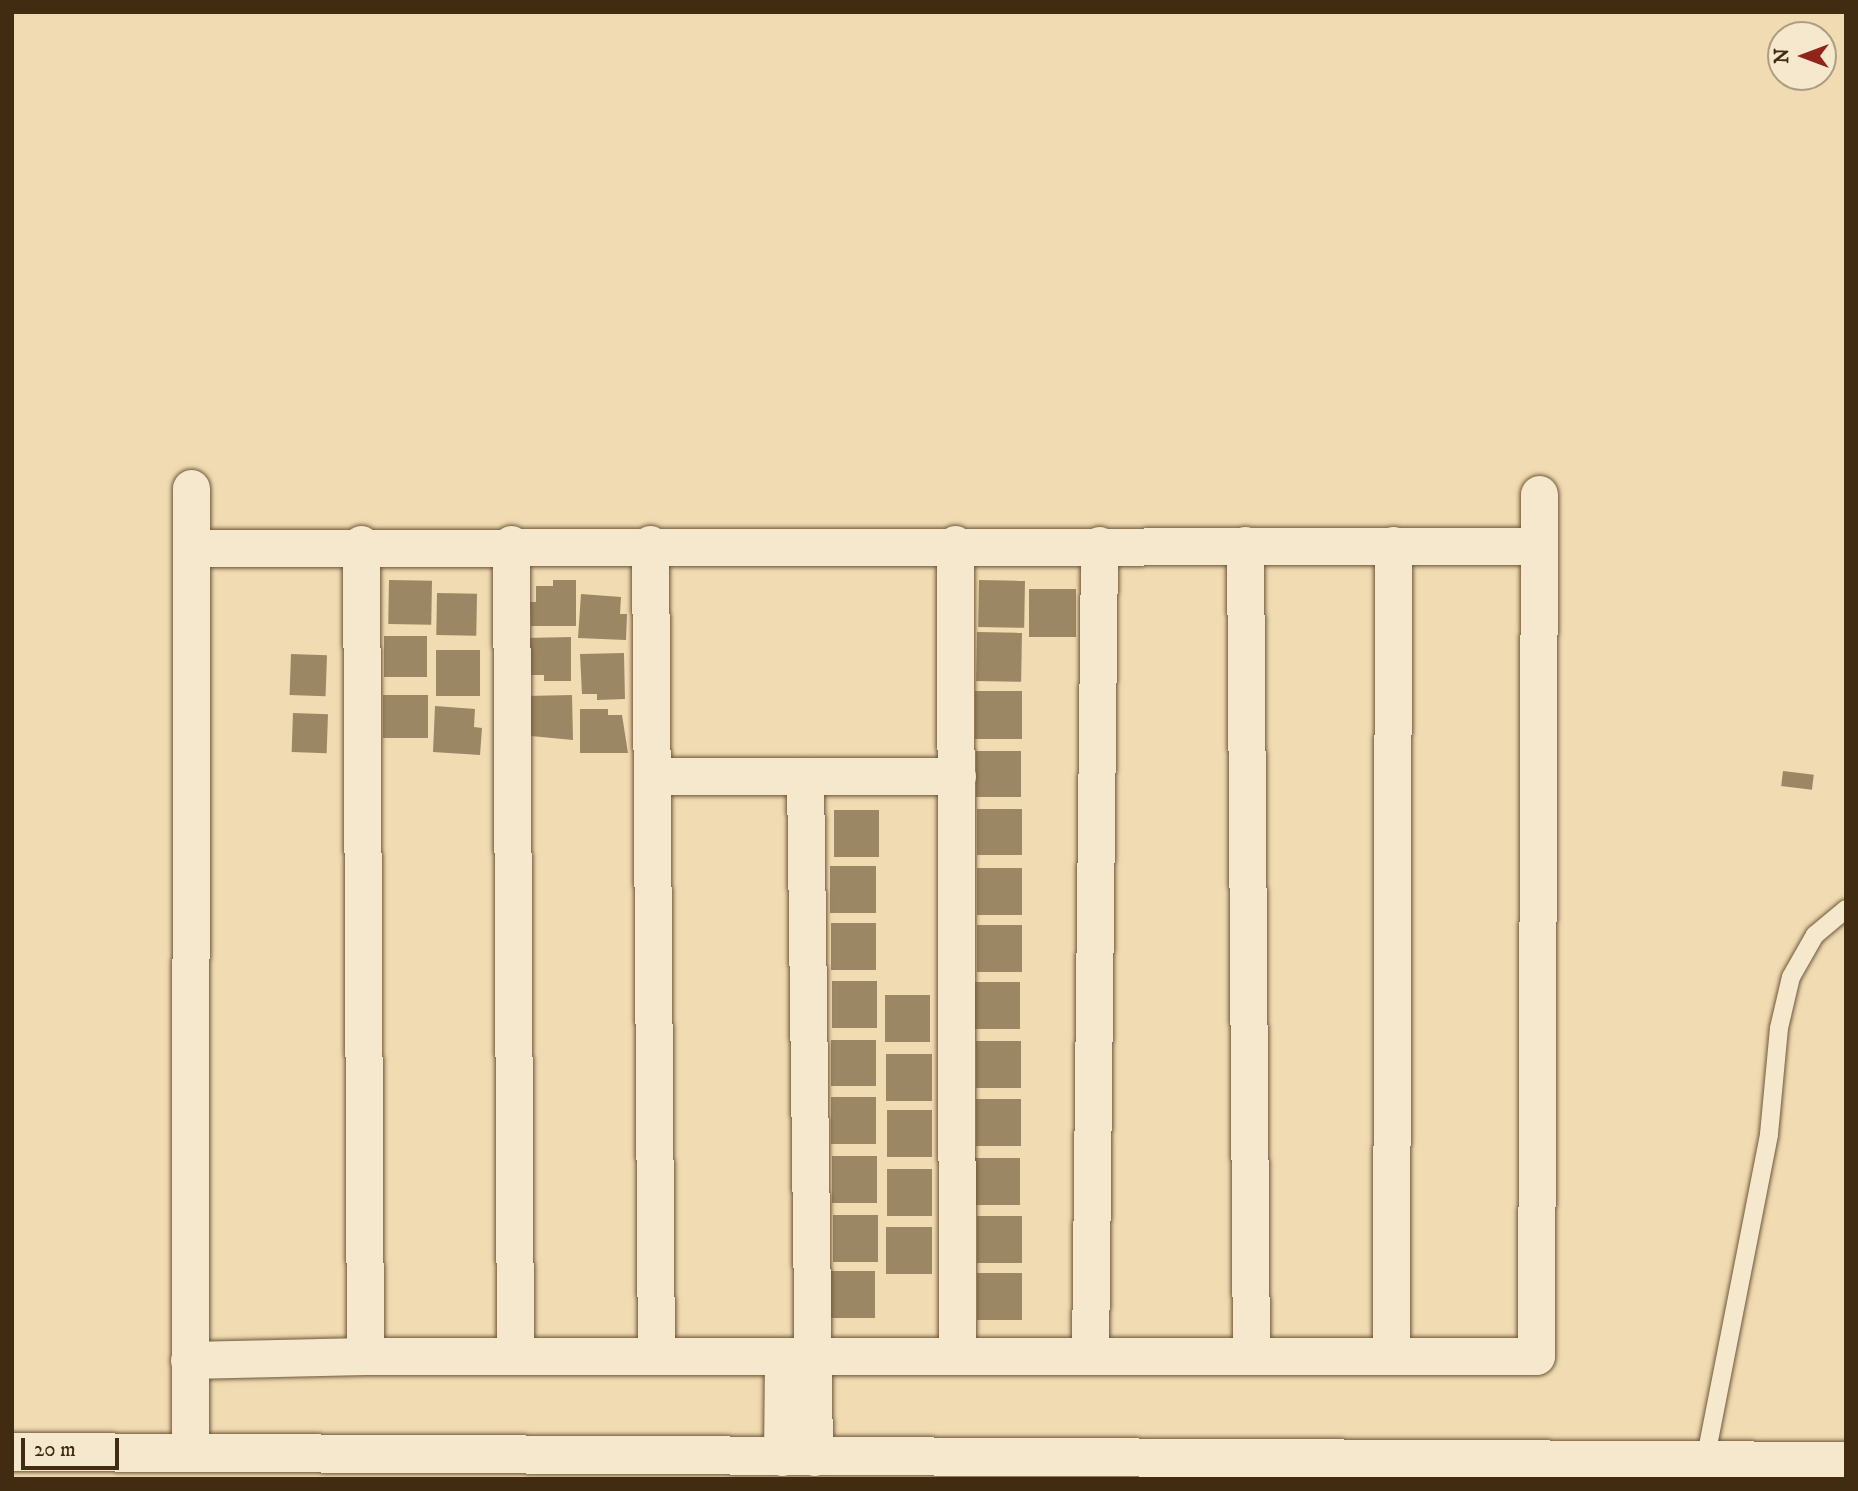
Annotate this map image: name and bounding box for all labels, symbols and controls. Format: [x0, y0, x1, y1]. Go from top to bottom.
north arrow [1767, 21, 1837, 91]
text: N [1771, 48, 1794, 64]
scale bar [24, 1424, 122, 1468]
text: 20 m [34, 1437, 76, 1463]

